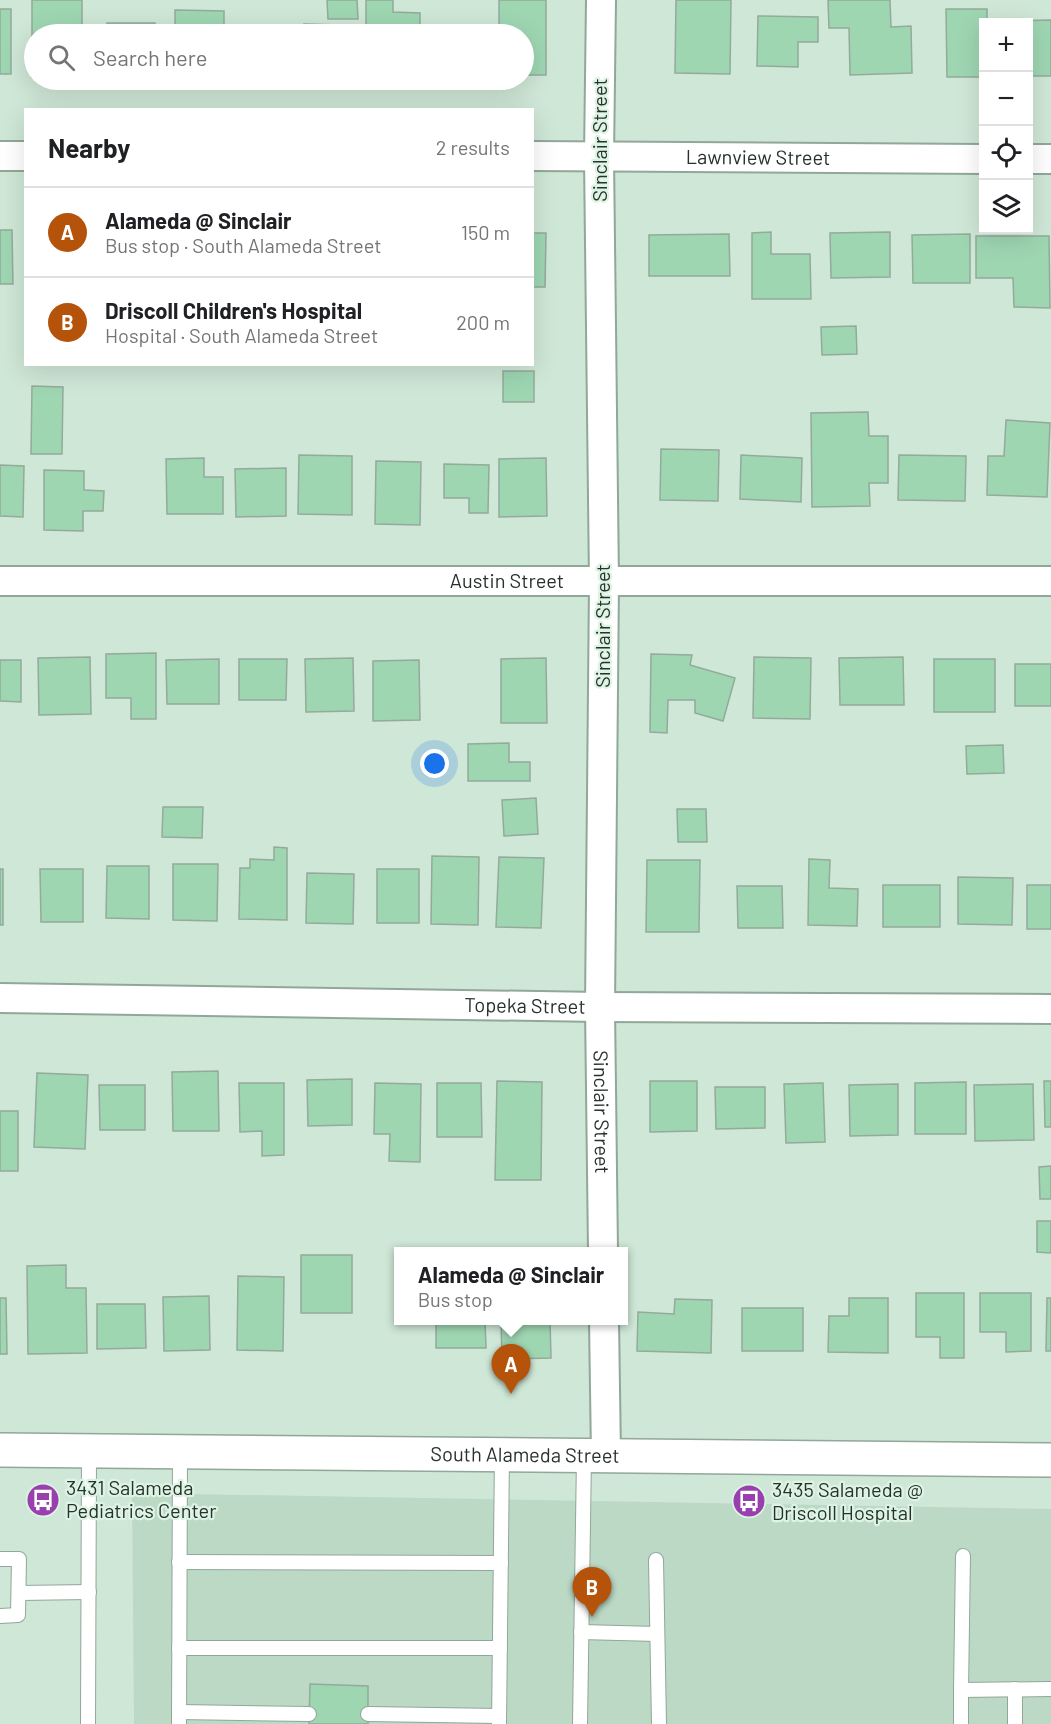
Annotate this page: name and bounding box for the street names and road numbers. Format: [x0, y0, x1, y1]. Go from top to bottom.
street label: Sinclair Street [587, 78, 611, 202]
street label: Lawnview Street [686, 144, 830, 169]
street label: Sinclair Street [590, 564, 614, 688]
street label: Austin Street [450, 568, 564, 592]
street label: Topeka Street [464, 992, 586, 1018]
street label: Sinclair Street [590, 1050, 615, 1174]
street label: South Alameda Street [430, 1441, 620, 1467]

